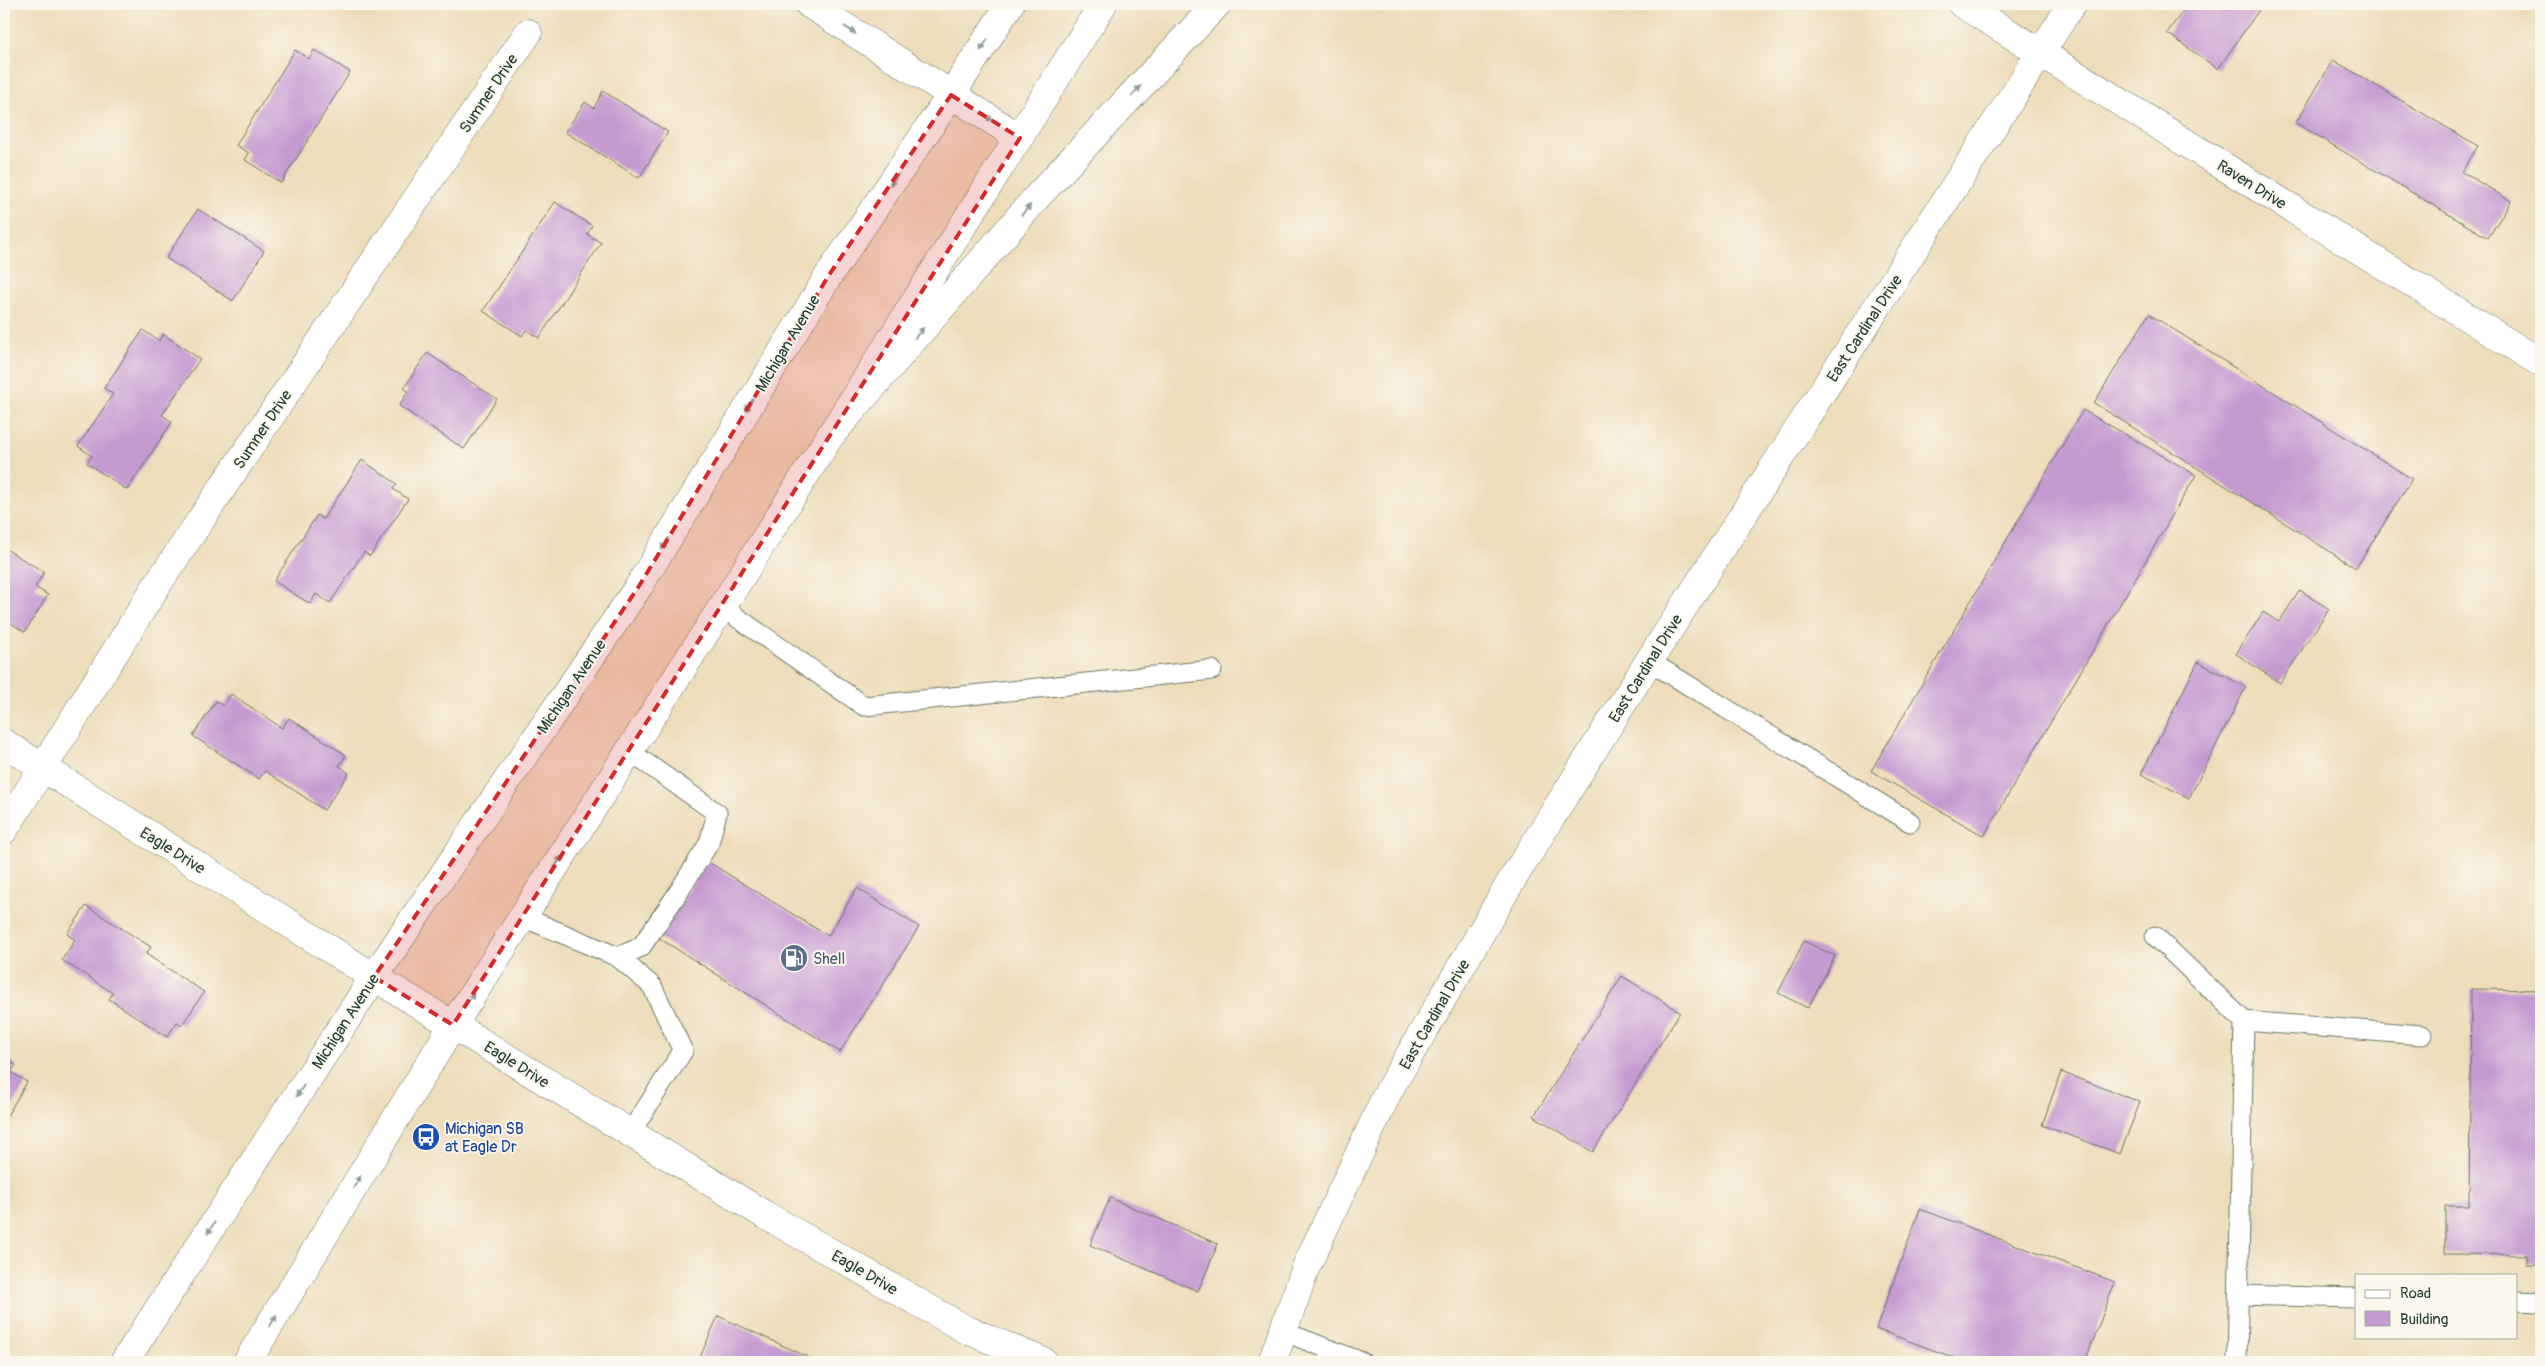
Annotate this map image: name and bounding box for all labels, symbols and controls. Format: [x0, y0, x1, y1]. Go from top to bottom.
one-way arrow [844, 25, 857, 35]
one-way arrow [979, 38, 988, 51]
street label: Sumner Drive [455, 50, 523, 137]
one-way arrow [1130, 85, 1142, 97]
one-way arrow [981, 113, 994, 122]
street label: Raven Drive [2213, 156, 2290, 214]
one-way arrow [889, 173, 898, 187]
one-way arrow [1020, 204, 1031, 217]
street label: East Cardinal Drive [1823, 271, 1907, 386]
street label: Michigan Avenue [751, 291, 825, 396]
one-way arrow [914, 327, 925, 340]
street label: Sumner Drive [229, 386, 297, 473]
one-way arrow [745, 399, 754, 412]
one-way arrow [660, 537, 669, 551]
street label: East Cardinal Drive [1605, 611, 1687, 726]
street label: Michigan Avenue [533, 635, 611, 738]
street label: Eagle Drive [136, 823, 209, 879]
one-way arrow [553, 856, 563, 869]
fuel station icon: Shell [779, 943, 809, 973]
place label: Shell [813, 949, 845, 969]
street label: East Cardinal Drive [1395, 956, 1475, 1073]
street label: Michigan Avenue [308, 970, 384, 1073]
one-way arrow [466, 992, 475, 1006]
street label: Eagle Drive [480, 1037, 553, 1093]
one-way arrow [295, 1085, 304, 1098]
place label: Michigan SB at Eagle Dr [445, 1119, 524, 1157]
bus stop icon: Michigan SB at Eagle Dr [411, 1122, 441, 1152]
one-way arrow [353, 1176, 362, 1189]
one-way arrow [207, 1221, 216, 1235]
street label: Eagle Drive [828, 1246, 901, 1300]
legend [2355, 1274, 2518, 1338]
text: Road [2400, 1284, 2431, 1303]
text: Building [2400, 1310, 2448, 1329]
one-way arrow [268, 1314, 277, 1327]

